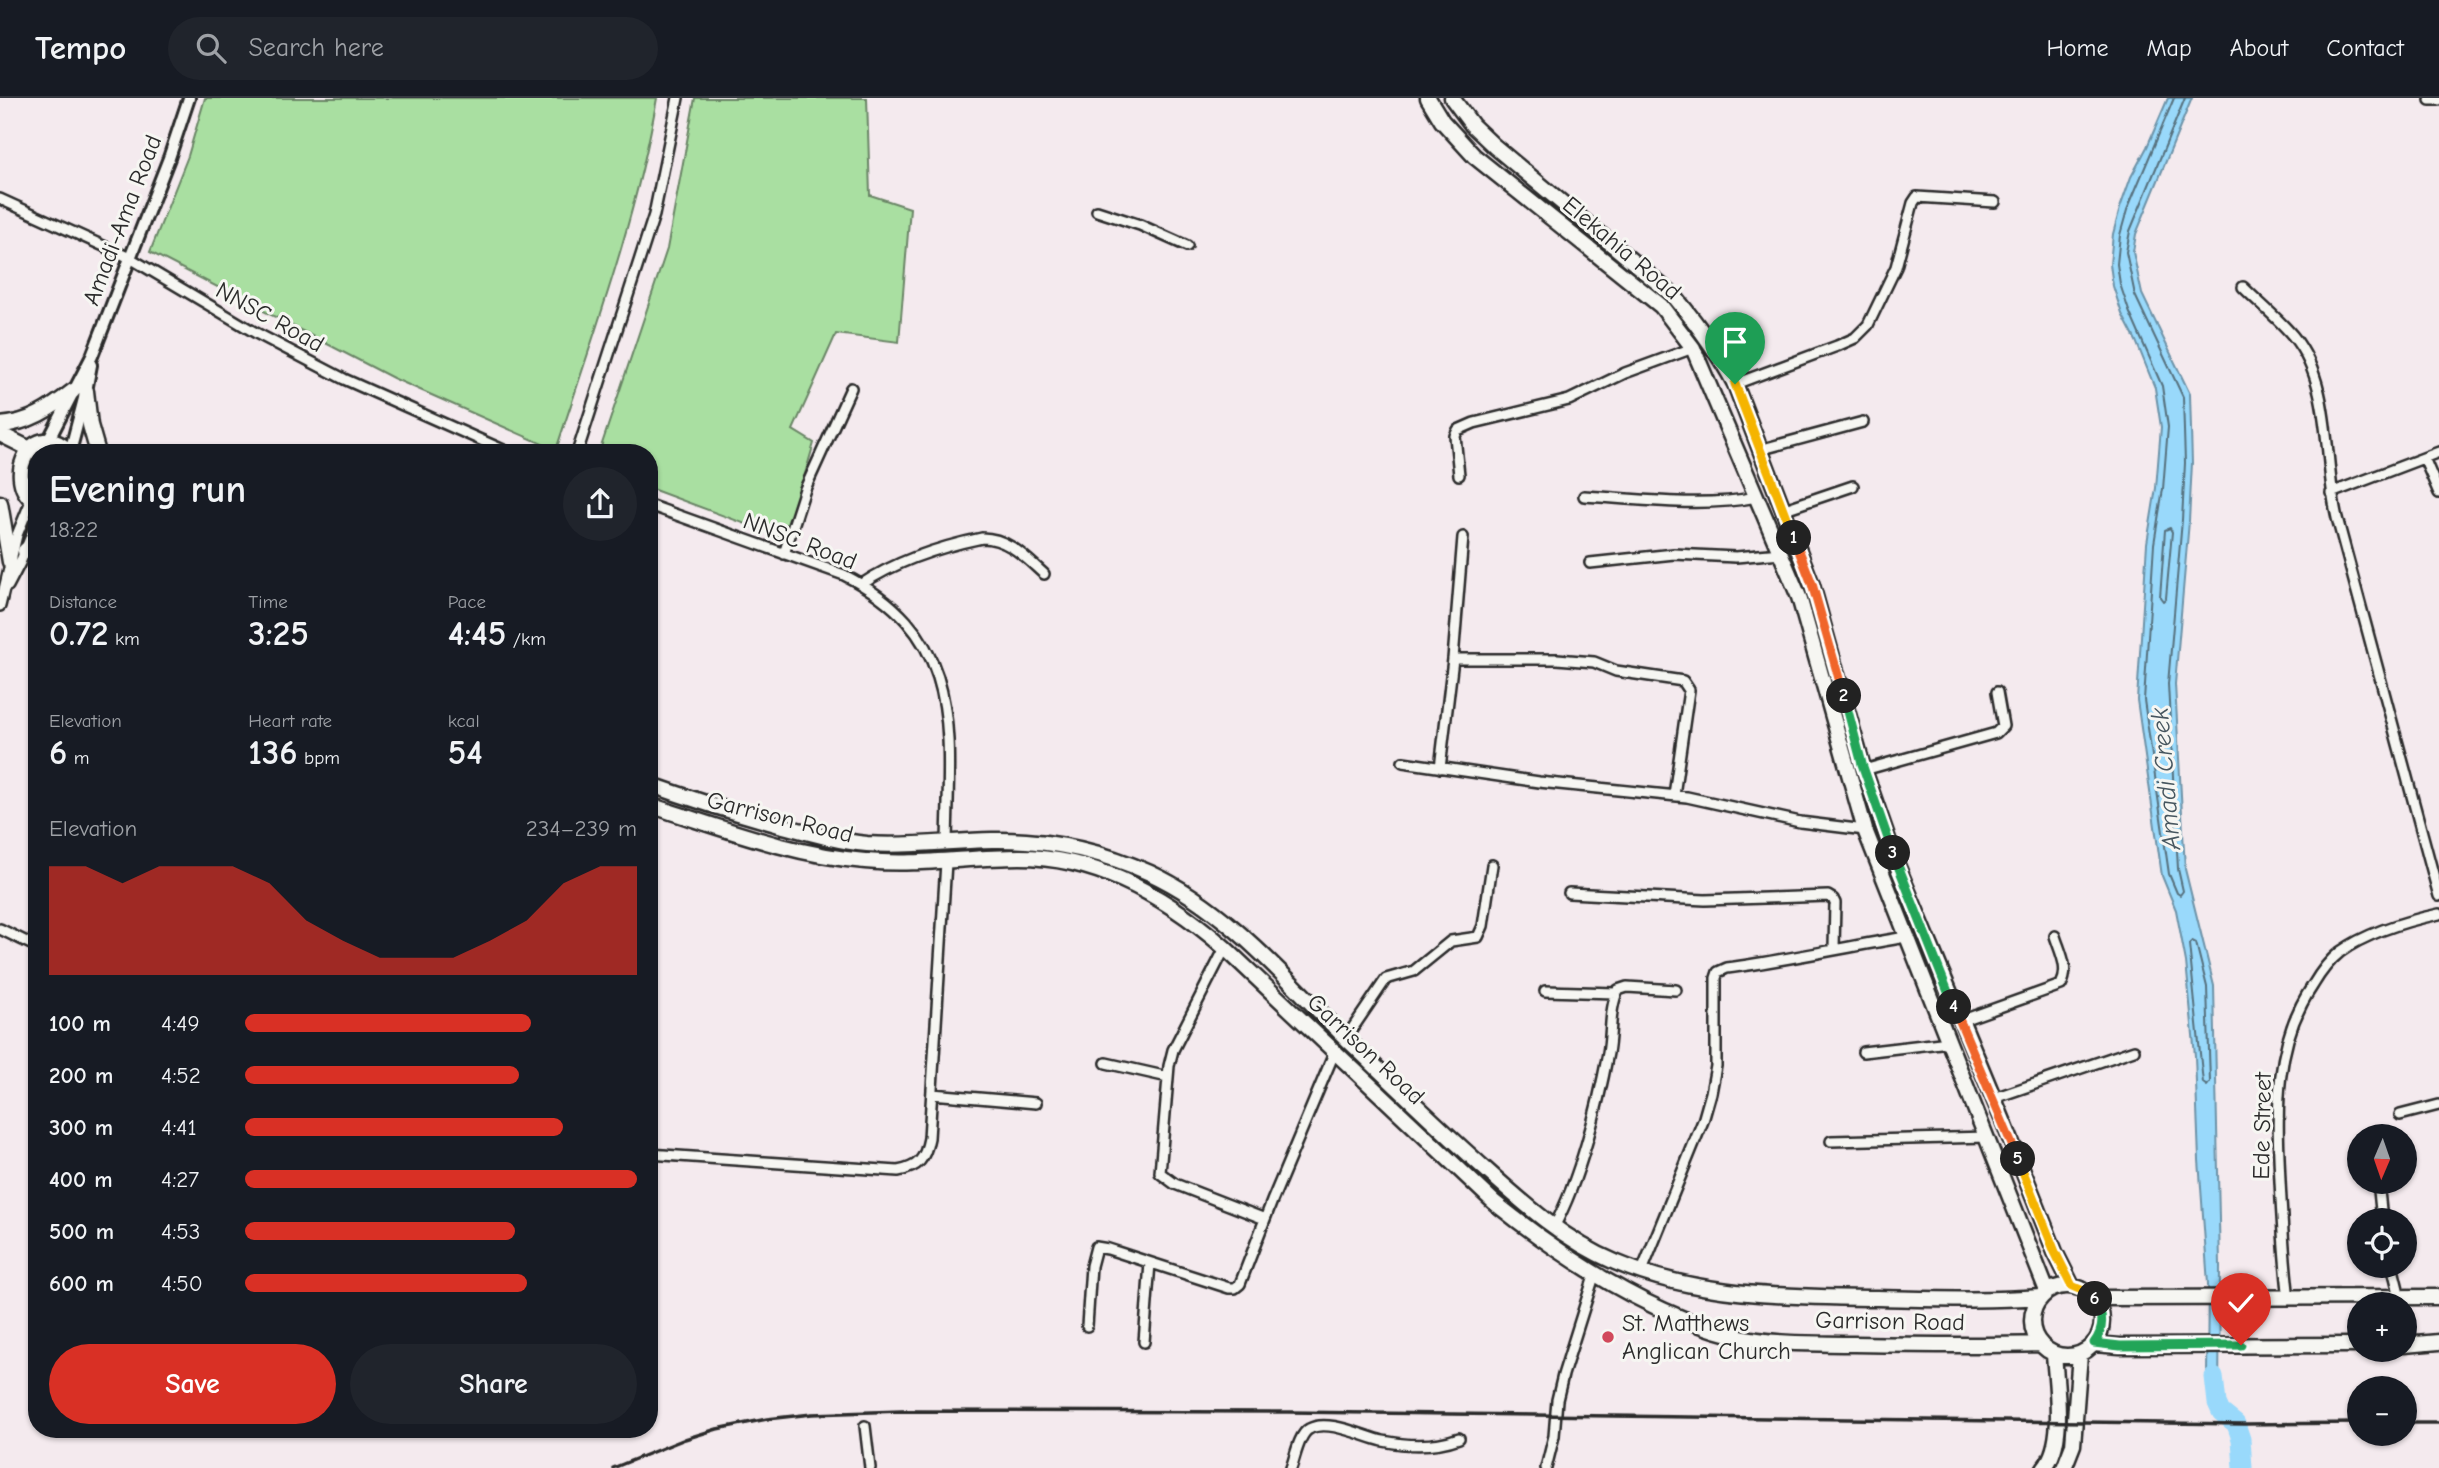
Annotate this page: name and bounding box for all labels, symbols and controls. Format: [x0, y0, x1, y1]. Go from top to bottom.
search box [168, 17, 658, 80]
text: Tempo [35, 29, 126, 67]
icon: search [192, 29, 230, 67]
text: Search here [248, 33, 384, 63]
text: Home [2047, 34, 2108, 62]
text: Map [2146, 34, 2192, 62]
text: About [2230, 34, 2288, 62]
text: Contact [2326, 34, 2404, 62]
street label: Amadi-Ama Road [77, 131, 167, 309]
street label: Elekahia Road [1557, 190, 1687, 306]
street label: NNSC Road [211, 276, 329, 358]
pin [1705, 312, 1765, 384]
icon: arrive [1716, 323, 1754, 361]
button: share [563, 467, 637, 541]
text: Evening run [49, 468, 246, 512]
street label: NNSC Road [739, 507, 861, 575]
text: 18:22 [49, 516, 98, 543]
pin: 1 [1776, 520, 1812, 556]
text: 1 [1790, 526, 1797, 548]
text: Distance [49, 591, 117, 613]
text: Time [248, 591, 288, 613]
text: Pace [448, 591, 486, 613]
text: 0.72 [49, 613, 109, 654]
text: 3:25 [248, 613, 309, 654]
text: 4:45 [448, 613, 506, 654]
text: km [109, 628, 140, 650]
text: /km [506, 628, 546, 650]
pin: 2 [1826, 678, 1862, 714]
text: 2 [1839, 684, 1848, 706]
water label: Amadi Creek [2145, 706, 2187, 852]
text: Elevation [49, 710, 122, 732]
text: Heart rate [248, 710, 332, 732]
text: kcal [448, 710, 480, 732]
text: 6 [49, 732, 67, 773]
text: 136 [248, 732, 298, 773]
text: 54 [448, 732, 483, 773]
text: m [67, 747, 89, 769]
text: bpm [298, 747, 340, 769]
street label: Garrison Road [704, 785, 856, 849]
text: Elevation [49, 815, 137, 842]
text: 234–239 m [526, 815, 637, 842]
pin: 3 [1876, 836, 1910, 870]
text: 3 [1888, 841, 1897, 863]
street label: Garrison Road [1302, 988, 1430, 1110]
pin: 4 [1937, 990, 1972, 1024]
text: 4 [1949, 995, 1958, 1017]
text: 100 m [49, 1010, 111, 1037]
text: 4:49 [161, 1010, 200, 1037]
text: 200 m [49, 1062, 113, 1089]
text: 4:52 [161, 1062, 201, 1089]
street label: Ede Street [2247, 1071, 2277, 1180]
text: 300 m [49, 1114, 113, 1141]
text: 4:41 [161, 1114, 197, 1141]
north arrow [2347, 1124, 2417, 1194]
map controls [2347, 1124, 2417, 1446]
pin: 5 [2000, 1142, 2036, 1176]
text: 5 [2012, 1147, 2023, 1169]
text: 400 m [49, 1166, 113, 1193]
text: 4:27 [161, 1166, 199, 1193]
button: locate [2347, 1208, 2417, 1278]
text: 500 m [49, 1218, 114, 1245]
text: 4:53 [161, 1218, 200, 1245]
text: 600 m [49, 1270, 114, 1297]
text: 4:50 [161, 1270, 203, 1297]
pin [2211, 1273, 2271, 1345]
pin: 6 [2078, 1282, 2112, 1316]
icon: check [2222, 1284, 2260, 1322]
text: 6 [2090, 1287, 2099, 1309]
button: + [2347, 1292, 2417, 1362]
street label: Garrison Road [1815, 1306, 1965, 1336]
place label: St. Matthews Anglican Church [1622, 1309, 1791, 1365]
marker: St. Matthews Anglican Church [1600, 1329, 1616, 1345]
button: Save [49, 1344, 336, 1424]
button: Share [350, 1344, 637, 1424]
button: − [2347, 1376, 2417, 1446]

